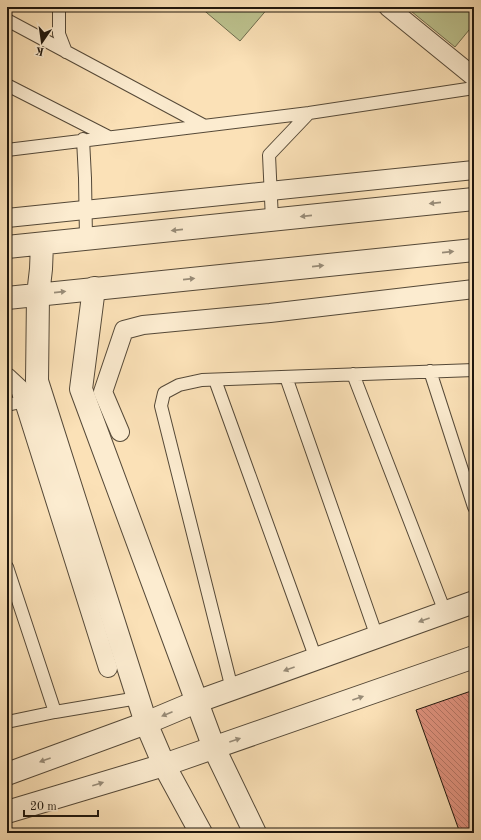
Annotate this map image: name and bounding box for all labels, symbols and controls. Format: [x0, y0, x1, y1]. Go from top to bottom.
north arrow [22, 22, 62, 62]
text: K [34, 44, 45, 57]
one-way arrow [429, 200, 441, 206]
one-way arrow [300, 213, 312, 220]
one-way arrow [171, 226, 183, 233]
one-way arrow [442, 249, 454, 256]
one-way arrow [312, 262, 324, 269]
one-way arrow [183, 275, 195, 282]
one-way arrow [54, 289, 66, 296]
one-way arrow [418, 617, 430, 623]
one-way arrow [282, 666, 294, 672]
one-way arrow [352, 694, 364, 700]
one-way arrow [161, 711, 172, 717]
one-way arrow [229, 737, 241, 743]
one-way arrow [39, 758, 51, 764]
one-way arrow [92, 781, 104, 787]
scale bar [24, 792, 98, 818]
text: 20 m [30, 801, 57, 813]

